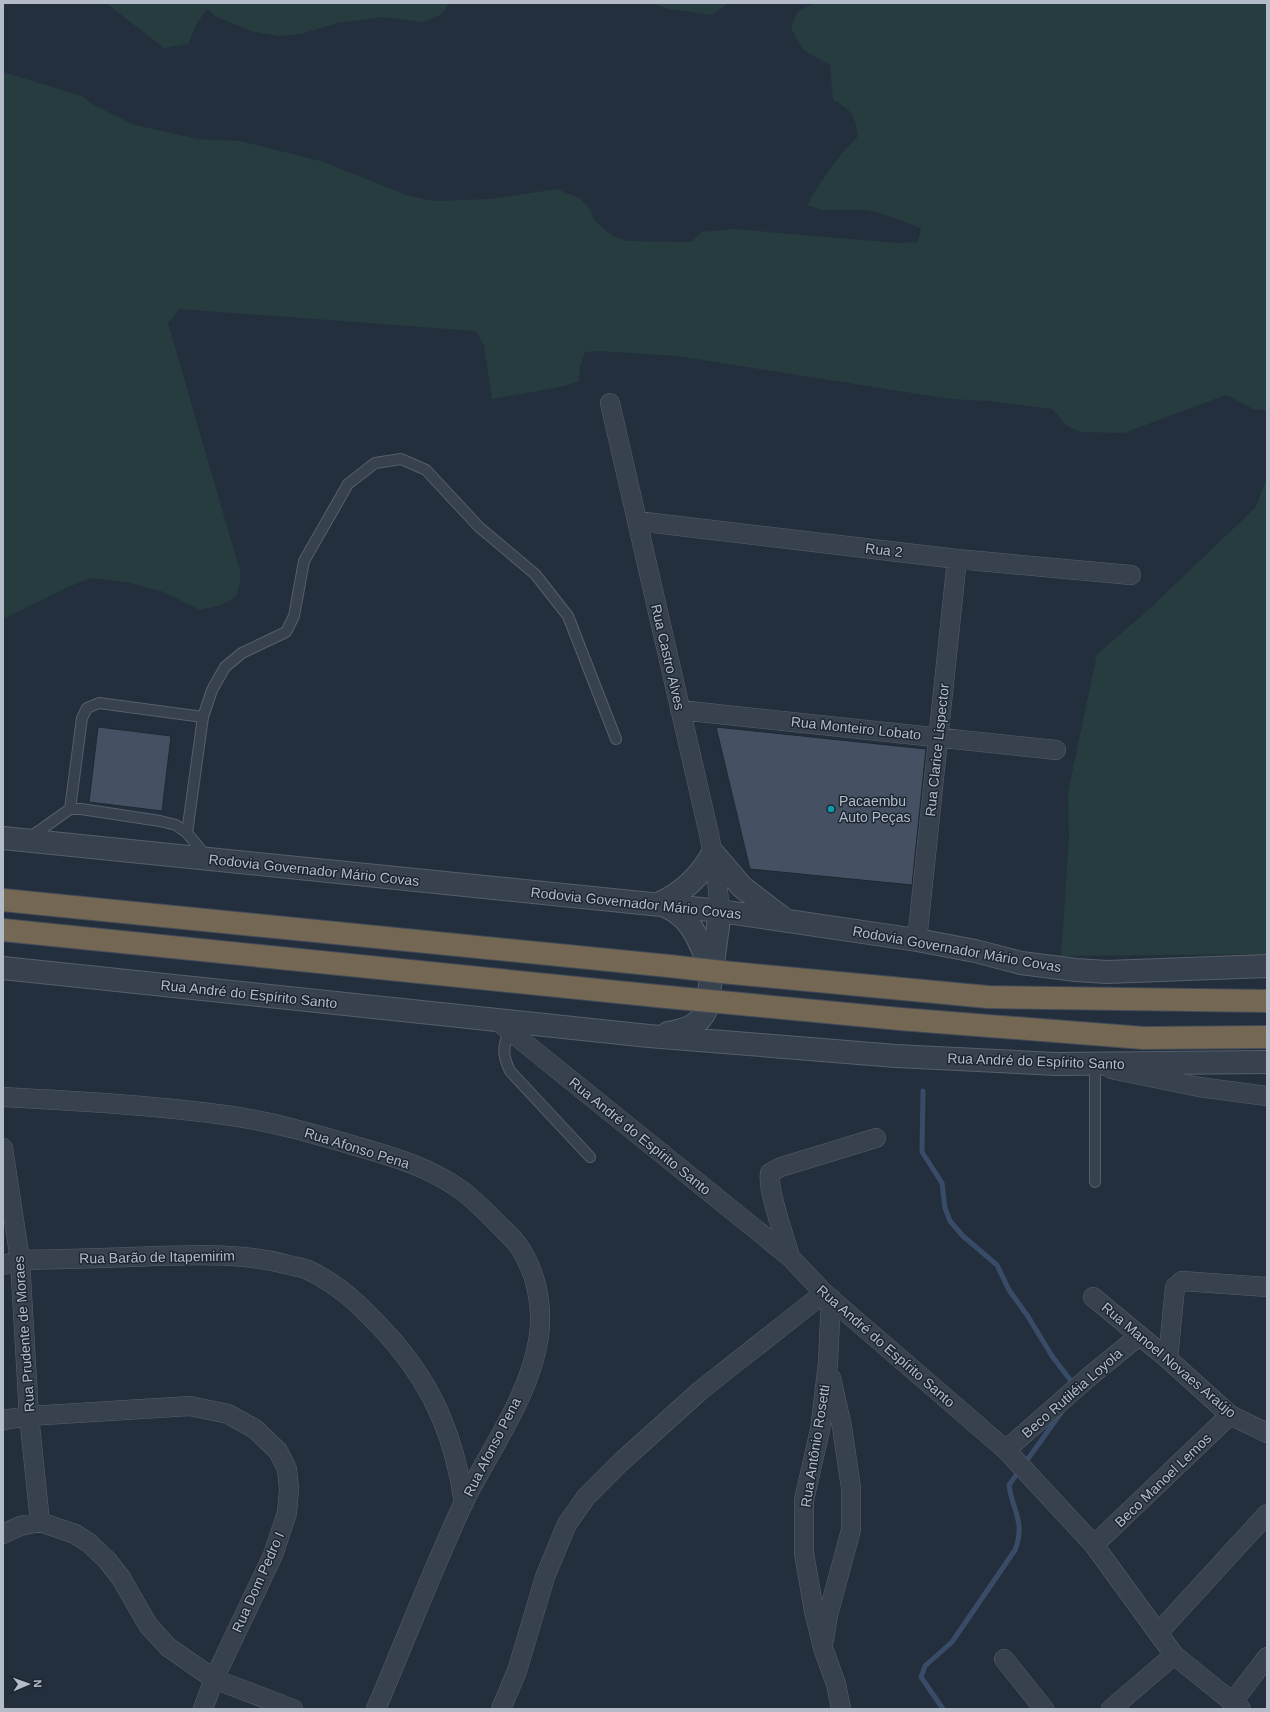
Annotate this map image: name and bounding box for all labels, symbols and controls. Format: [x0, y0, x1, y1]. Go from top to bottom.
street label: Rua 2 [864, 540, 904, 560]
street label: Rua Castro Alves [648, 603, 688, 711]
street label: Rua Clarice Lispector [922, 682, 952, 817]
street label: Rua Monteiro Lobato [790, 713, 922, 743]
place label: Pacaembu Auto Peças [839, 793, 911, 825]
marker: Pacaembu Auto Peças [826, 804, 836, 814]
street label: Rodovia Governador Mário Covas [208, 851, 420, 889]
street label: Rodovia Governador Mário Covas [530, 884, 742, 922]
street label: Rodovia Governador Mário Covas [851, 923, 1063, 975]
street label: Rua André do Espírito Santo [160, 977, 338, 1011]
street label: Rua André do Espírito Santo [947, 1050, 1125, 1072]
street label: Rua André do Espírito Santo [566, 1074, 714, 1198]
street label: Rua Afonso Pena [303, 1124, 412, 1172]
street label: Rua Barão de Itapemirim [79, 1248, 235, 1266]
street label: Rua Prudente de Moraes [11, 1255, 37, 1413]
street label: Rua André do Espírito Santo [814, 1282, 958, 1410]
street label: Rua Manoel Novaes Araújo [1099, 1299, 1240, 1421]
street label: Beco Rutiléia Loyola [1019, 1345, 1126, 1441]
street label: Rua Antônio Rosetti [797, 1384, 833, 1508]
street label: Rua Afonso Pena [460, 1395, 524, 1499]
street label: Beco Manoel Lemos [1112, 1430, 1214, 1530]
street label: Rua Dom Pedro I [229, 1529, 287, 1635]
north arrow [8, 1664, 48, 1704]
text: N [32, 1679, 44, 1688]

